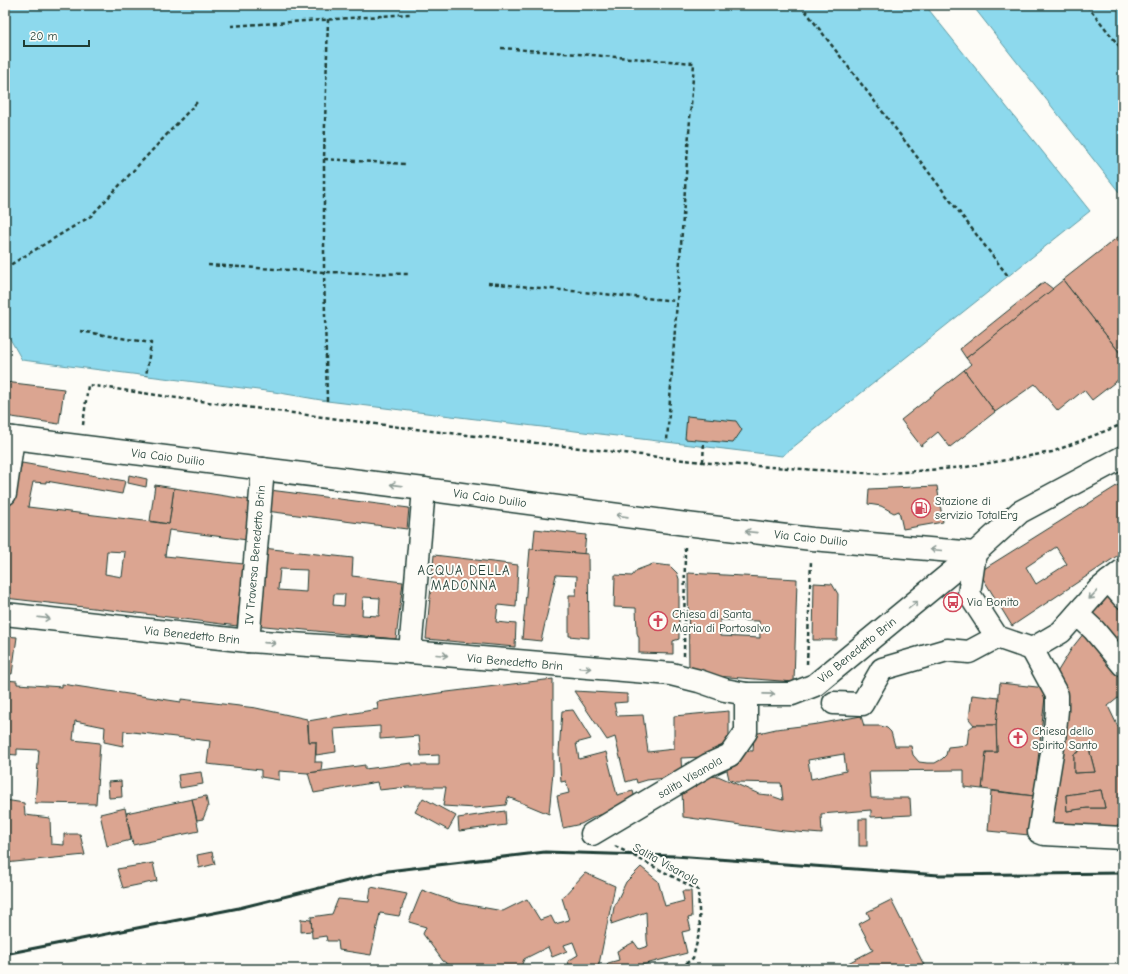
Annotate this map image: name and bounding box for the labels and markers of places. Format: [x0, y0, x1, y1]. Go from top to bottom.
place label: Stazione di servizio TotalErg [935, 494, 1018, 522]
fuel station icon: Stazione di servizio TotalErg [910, 497, 932, 519]
bus stop icon: Via Bonito [942, 591, 964, 613]
place label: Via Bonito [967, 595, 1019, 609]
place label: Chiesa di Santa Maria di Portosalvo [672, 607, 771, 635]
church icon: Chiesa di Santa Maria di Portosalvo [647, 610, 669, 632]
place label: Chiesa dello Spirito Santo [1032, 724, 1098, 752]
church icon: Chiesa dello Spirito Santo [1007, 727, 1029, 749]

